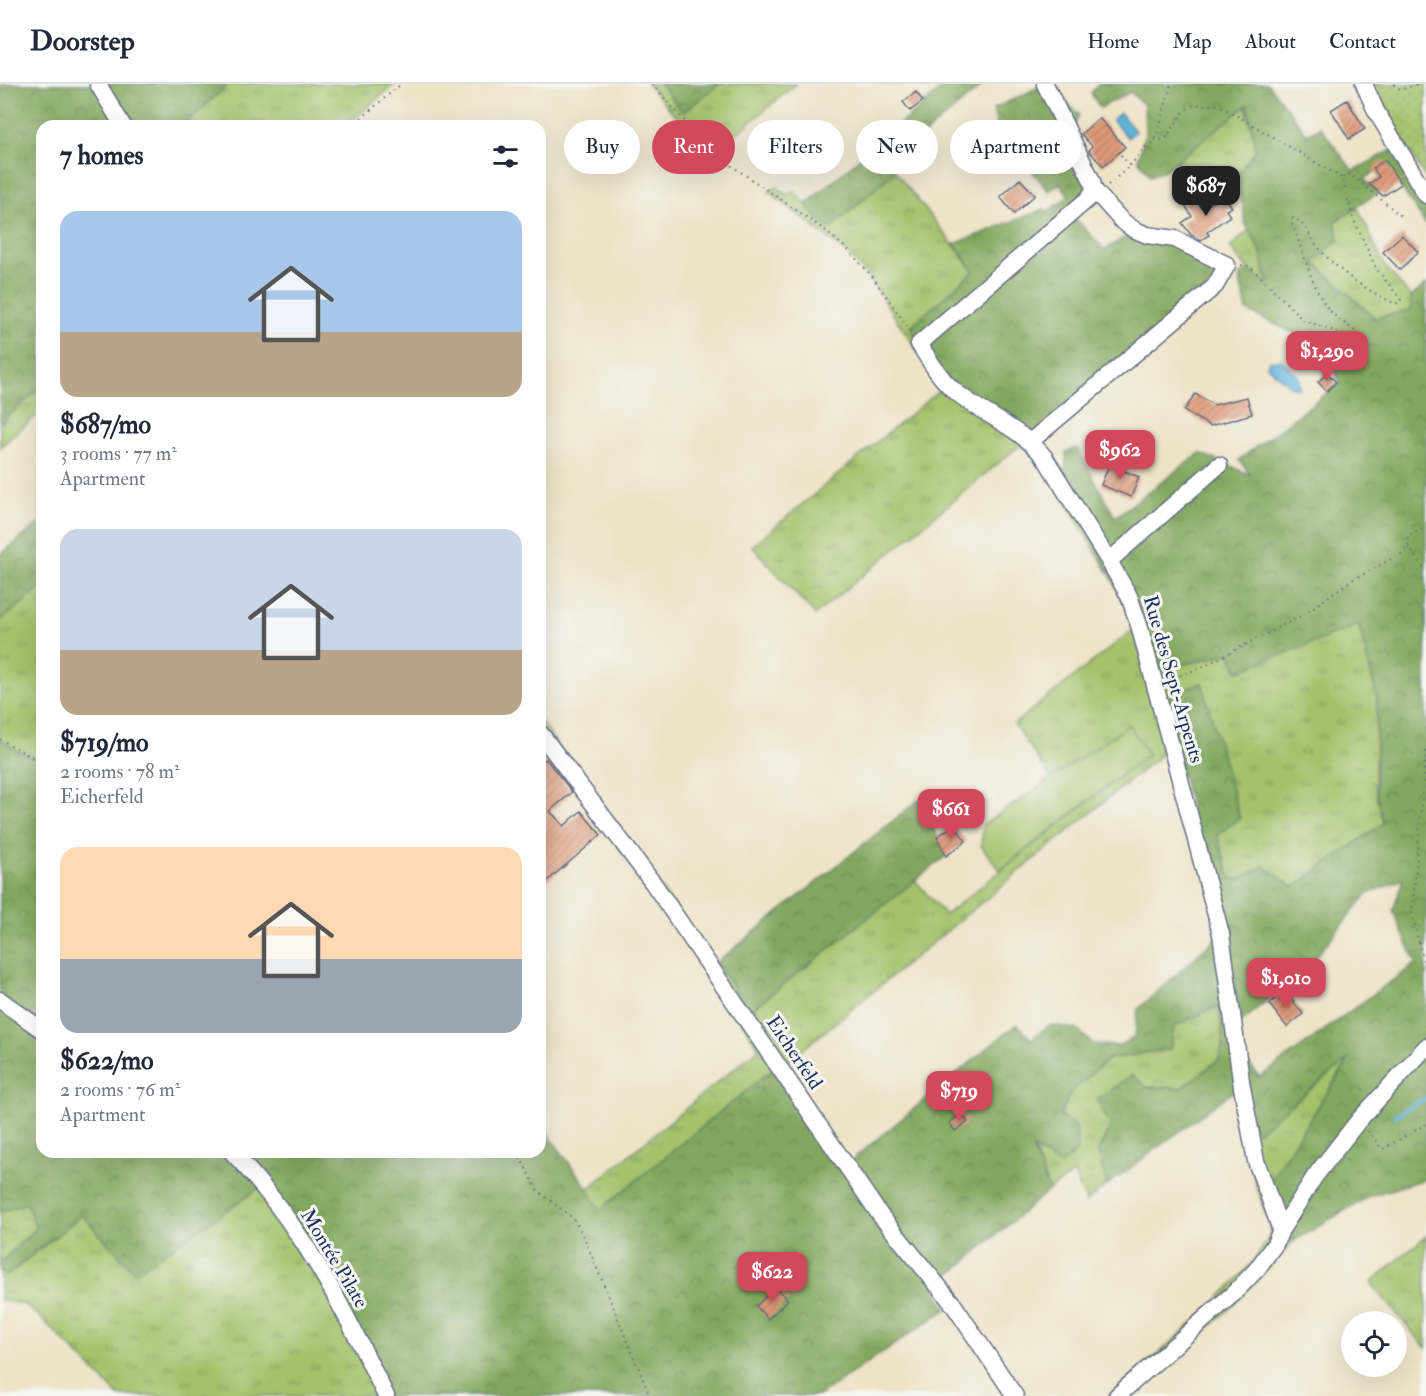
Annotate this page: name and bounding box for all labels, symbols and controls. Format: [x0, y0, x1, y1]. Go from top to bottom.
text: Doorstep [30, 24, 135, 59]
text: Home [1087, 28, 1139, 55]
text: Map [1172, 28, 1212, 55]
text: About [1245, 28, 1296, 55]
text: Contact [1329, 28, 1396, 55]
chip: Buy [564, 120, 640, 174]
chip: Rent [652, 120, 735, 174]
chip: Filters [747, 120, 844, 174]
chip: New [856, 120, 938, 174]
chip: Apartment [950, 120, 1081, 174]
text: 7 homes [60, 140, 143, 172]
icon: filters [489, 140, 522, 173]
pin: $687 [1170, 166, 1242, 217]
text: $687 [1186, 173, 1226, 198]
icon: home [237, 250, 345, 358]
pin: $1,290 [1278, 331, 1376, 382]
text: $1,290 [1300, 338, 1354, 363]
text: $687/mo [60, 409, 151, 441]
pin: $962 [1084, 430, 1156, 481]
text: $962 [1099, 437, 1141, 462]
text: 3 rooms · 77 m² [60, 441, 177, 466]
text: Apartment [60, 466, 145, 491]
icon: home [237, 568, 345, 676]
street label: Rue des Sept-Arpents [1137, 593, 1209, 766]
text: $719/mo [60, 727, 149, 759]
text: 2 rooms · 78 m² [60, 759, 180, 784]
text: Eicherfeld [60, 784, 144, 809]
pin: $661 [915, 789, 987, 840]
text: $661 [932, 796, 970, 821]
icon: home [237, 886, 345, 994]
pin: $1,010 [1237, 958, 1335, 1009]
text: $1,010 [1261, 965, 1311, 990]
street label: Eicherfeld [761, 1011, 828, 1094]
text: $622/mo [60, 1045, 154, 1077]
pin: $719 [923, 1071, 995, 1122]
text: 2 rooms · 76 m² [60, 1077, 180, 1102]
text: $719 [940, 1078, 978, 1103]
text: Apartment [60, 1102, 145, 1127]
street label: Montée Pilate [295, 1204, 374, 1312]
pin: $622 [736, 1252, 808, 1303]
text: $622 [751, 1259, 793, 1284]
map controls [1341, 1311, 1407, 1377]
button: locate [1341, 1311, 1407, 1377]

